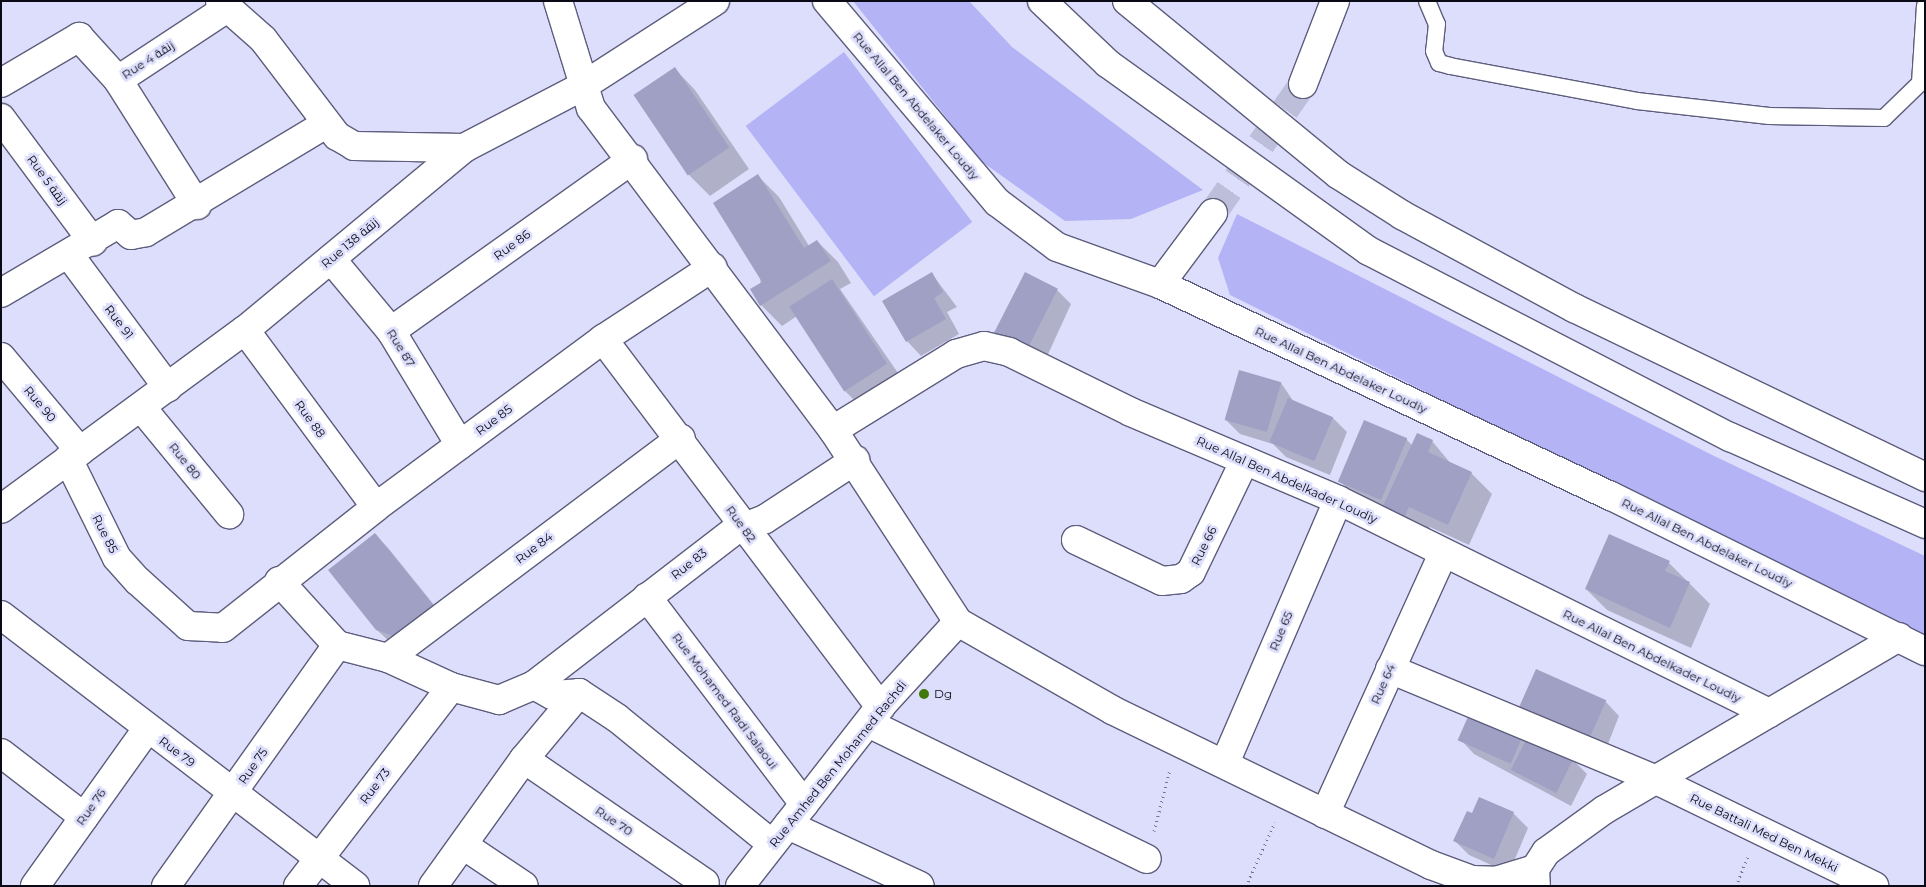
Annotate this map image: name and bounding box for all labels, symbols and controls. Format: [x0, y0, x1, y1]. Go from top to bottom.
street label: Rue Allal Ben Abdelaker Loudiy [850, 29, 982, 183]
street label: Rue 4 زنقة [119, 38, 177, 82]
street label: Rue 5 زنقة [24, 152, 70, 208]
street label: Rue 138 زنقة [319, 215, 381, 271]
street label: Rue 86 [491, 227, 533, 263]
street label: Rue 91 [102, 302, 136, 342]
street label: Rue Allal Ben Abdelaker Loudiy [1253, 324, 1429, 416]
street label: Rue 87 [384, 326, 418, 370]
street label: Rue 90 [21, 383, 59, 425]
street label: Rue 88 [292, 398, 328, 440]
street label: Rue 85 [473, 402, 515, 438]
street label: Rue Allal Ben Abdelkader Loudiy [1194, 433, 1380, 527]
street label: Rue 80 [166, 440, 204, 482]
street label: Rue Allal Ben Abdelaker Loudiy [1619, 495, 1795, 591]
street label: Rue 82 [723, 503, 759, 545]
street label: Rue 85 [89, 512, 121, 556]
street label: Rue 66 [1188, 524, 1220, 568]
street label: Rue 84 [513, 529, 555, 567]
street label: Rue 83 [668, 546, 710, 582]
street label: Rue Allal Ben Abdelkader Loudiy [1561, 606, 1743, 706]
street label: Rue 65 [1266, 609, 1296, 653]
street label: Rue Mohamed Radi Salaoui [669, 630, 781, 772]
street label: Rue 64 [1368, 662, 1398, 706]
street label: Rue Amhed Ben Mohamed Rachdi [766, 678, 910, 850]
place label: Dg [934, 687, 952, 701]
marker: Dg [918, 688, 930, 700]
street label: Rue 79 [156, 734, 198, 770]
street label: Rue 75 [235, 745, 271, 787]
street label: Rue 73 [357, 765, 393, 807]
street label: Rue 76 [73, 786, 109, 828]
street label: Rue Battali Med Ben Mekki [1688, 791, 1840, 875]
street label: Rue 70 [593, 803, 635, 839]

